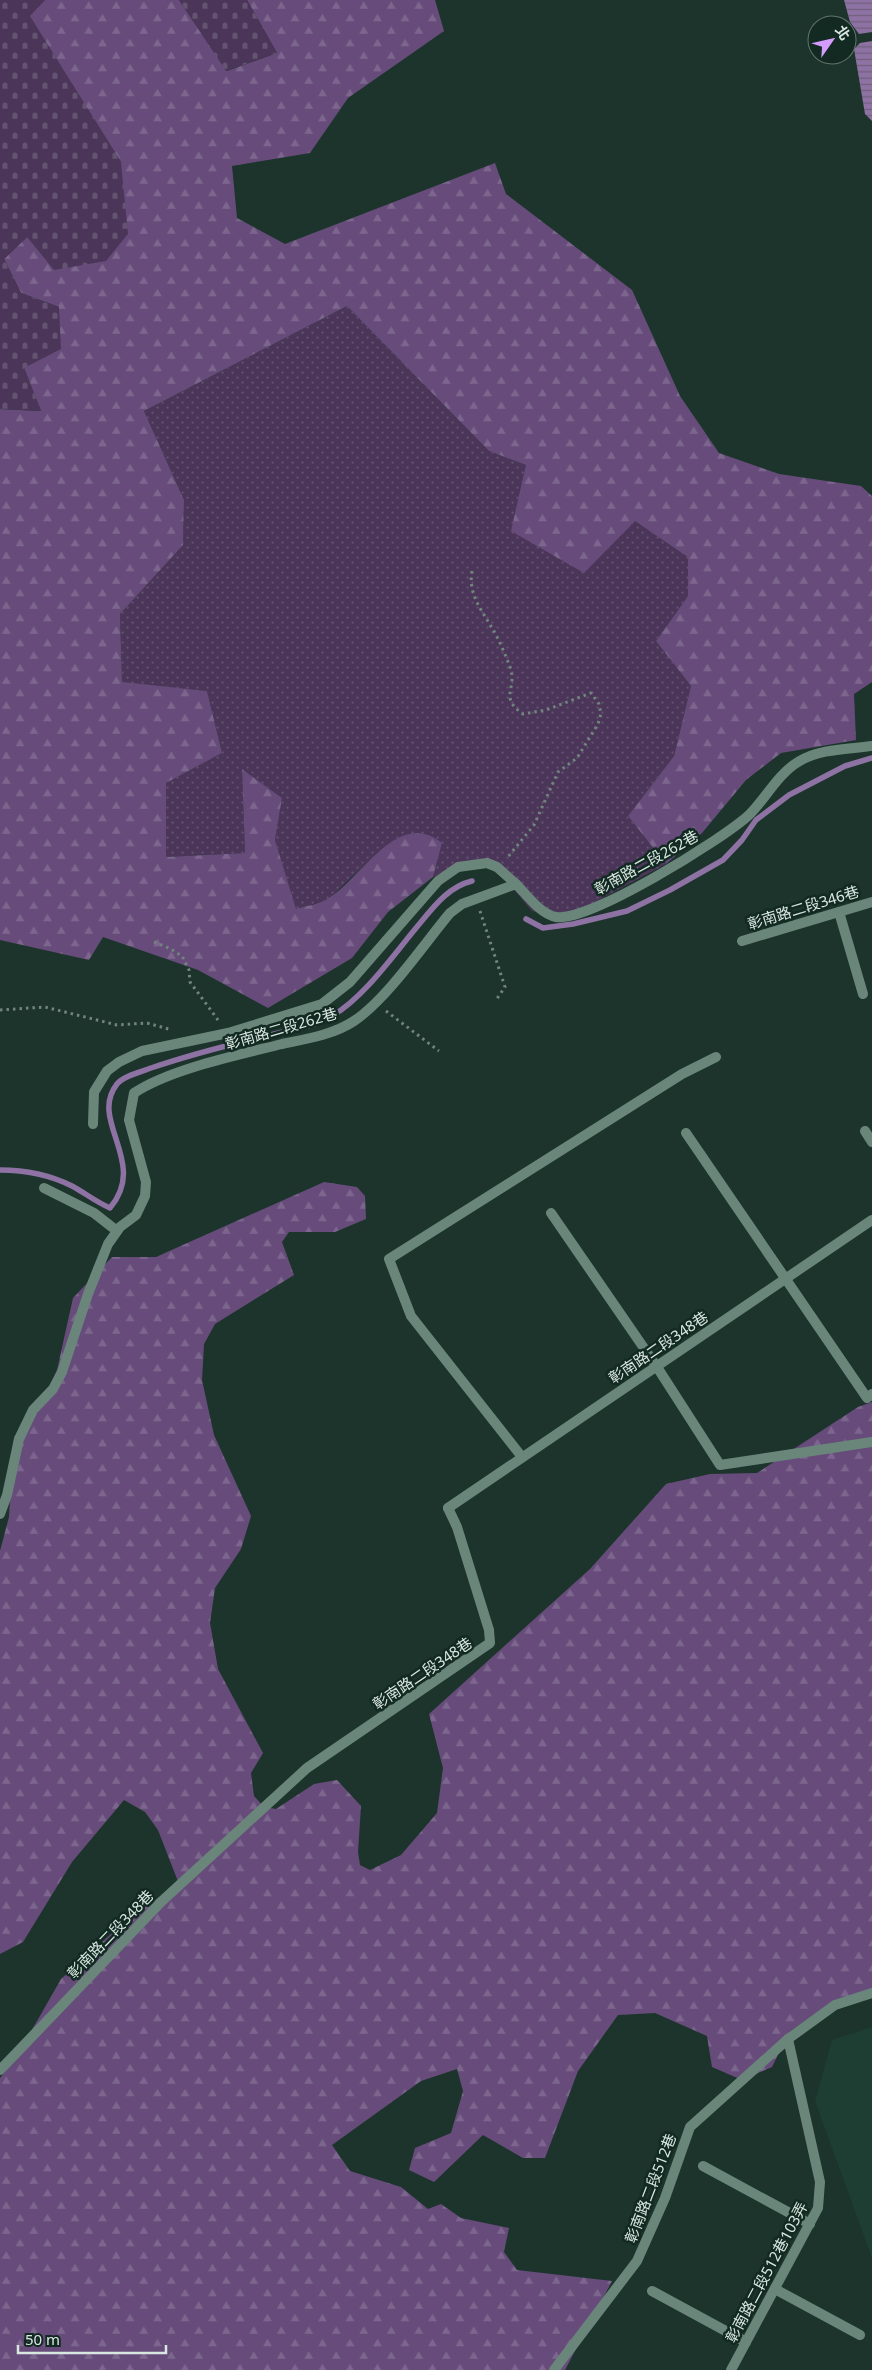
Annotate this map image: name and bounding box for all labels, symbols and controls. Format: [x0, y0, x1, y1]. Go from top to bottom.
north arrow [807, 15, 857, 65]
text: 北 [831, 21, 855, 44]
street label: 彰南路二段262巷 [591, 825, 701, 899]
street label: 彰南路二段346巷 [745, 881, 861, 933]
street label: 彰南路二段262巷 [223, 1002, 339, 1054]
street label: 彰南路二段348巷 [604, 1306, 712, 1388]
street label: 彰南路二段348巷 [368, 1632, 476, 1714]
street label: 彰南路二段348巷 [63, 1885, 157, 1983]
street label: 彰南路二段512巷 [620, 2130, 680, 2246]
street label: 彰南路二段512巷103弄 [720, 2198, 812, 2346]
scale bar [18, 2322, 165, 2354]
text: 50 m [25, 2329, 60, 2349]

